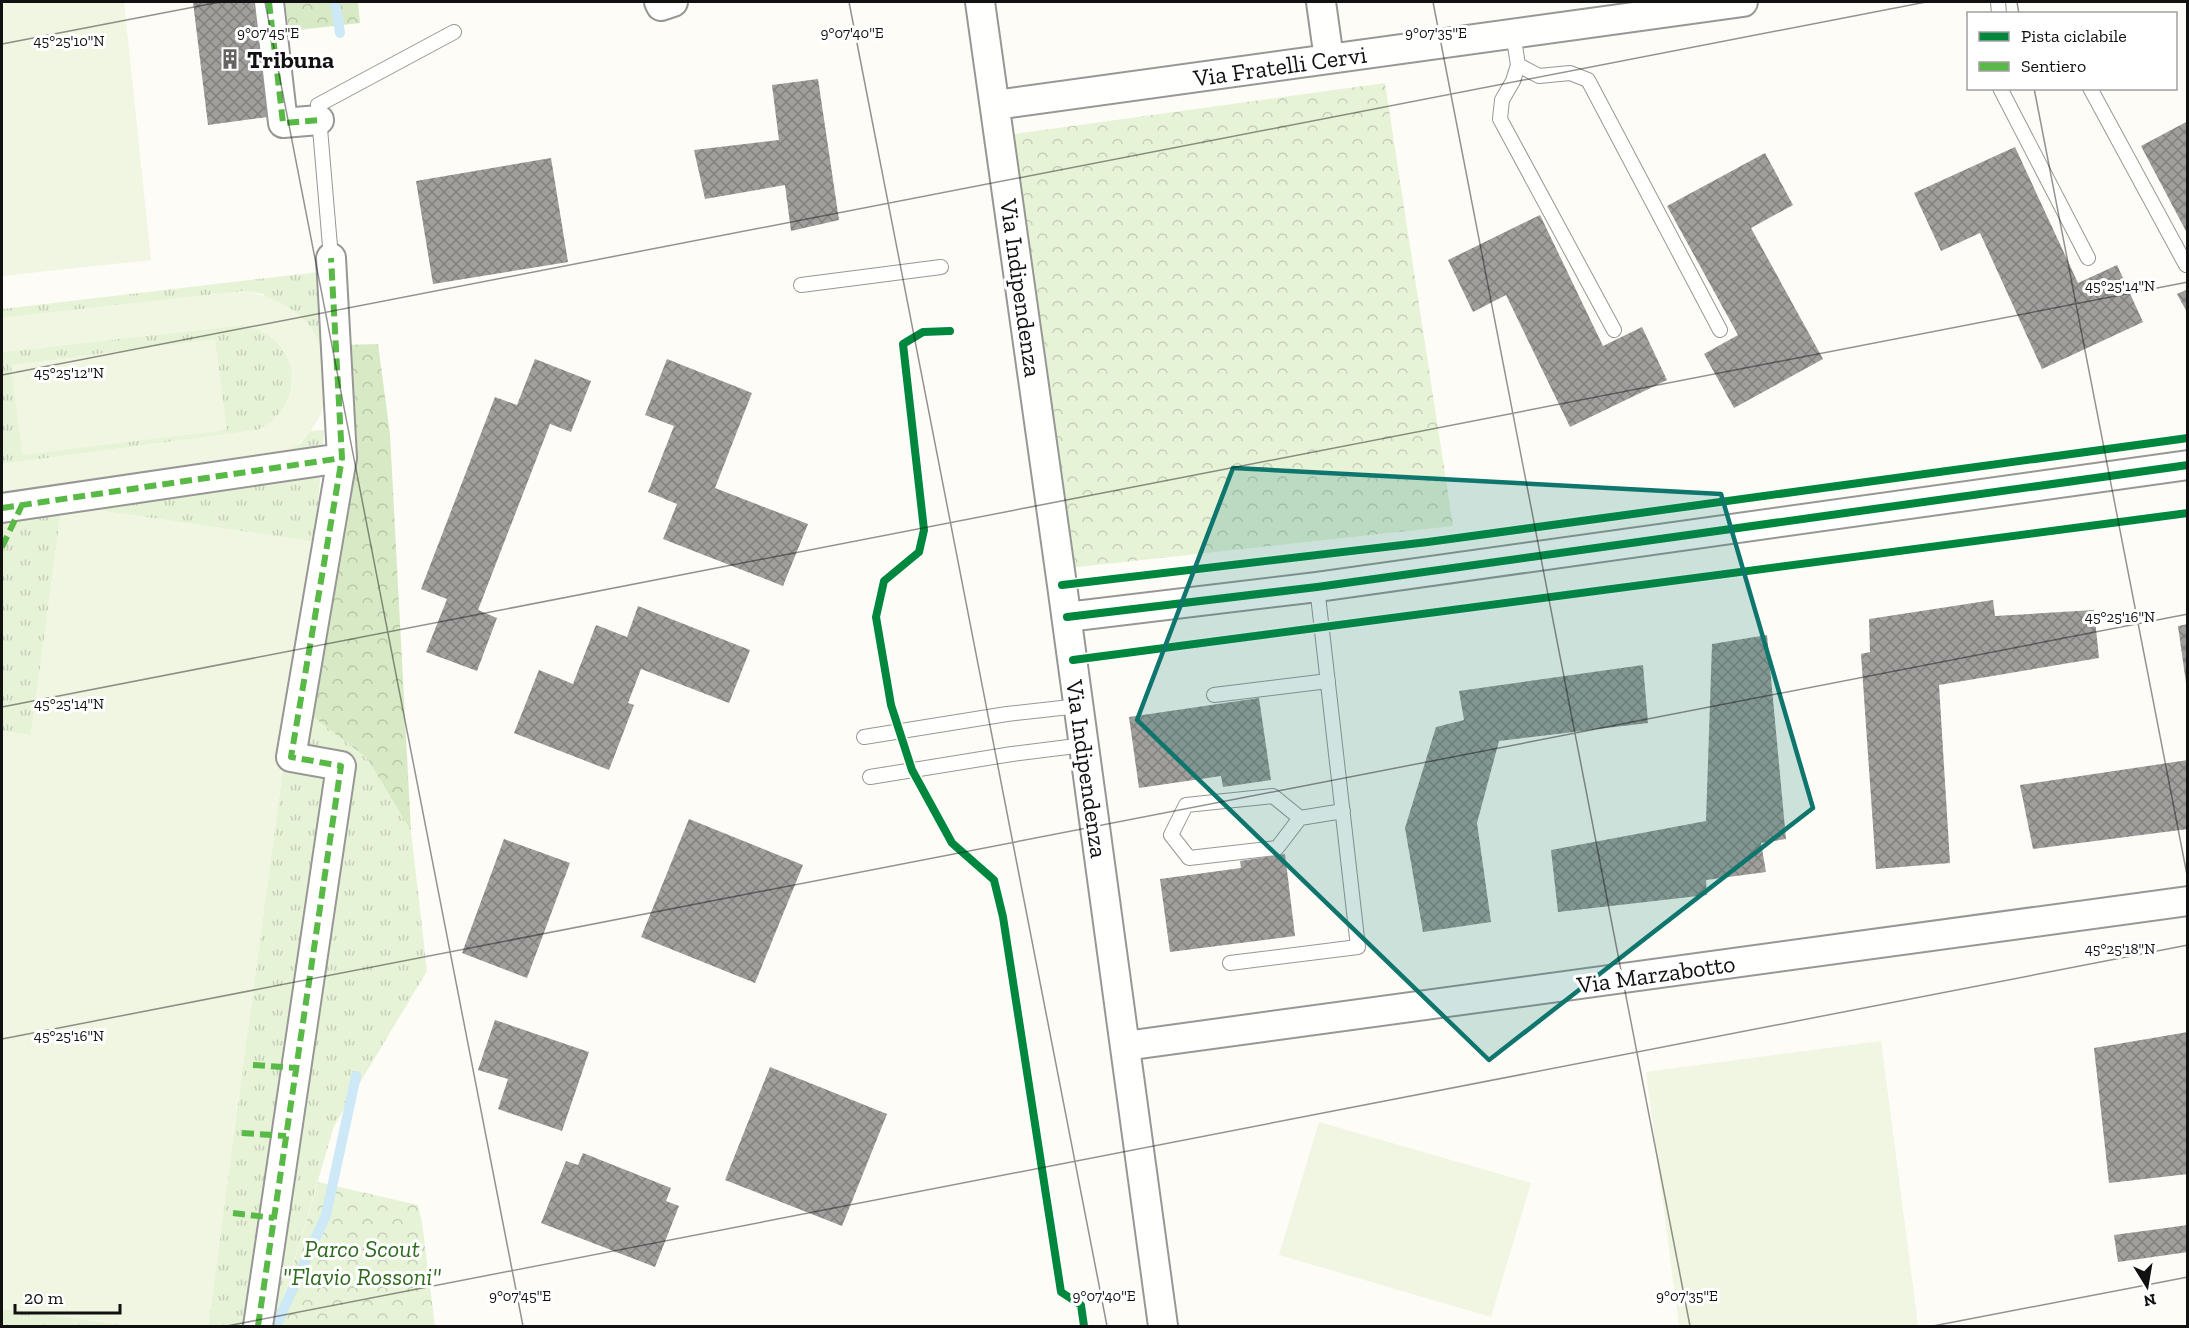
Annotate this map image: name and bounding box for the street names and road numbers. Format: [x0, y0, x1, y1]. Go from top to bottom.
street label: Via Fratelli Cervi [1190, 39, 1369, 93]
street label: Via Indipendenza [994, 196, 1048, 379]
street label: Via Indipendenza [1060, 677, 1114, 860]
street label: Via Marzabotto [1574, 949, 1737, 1000]

